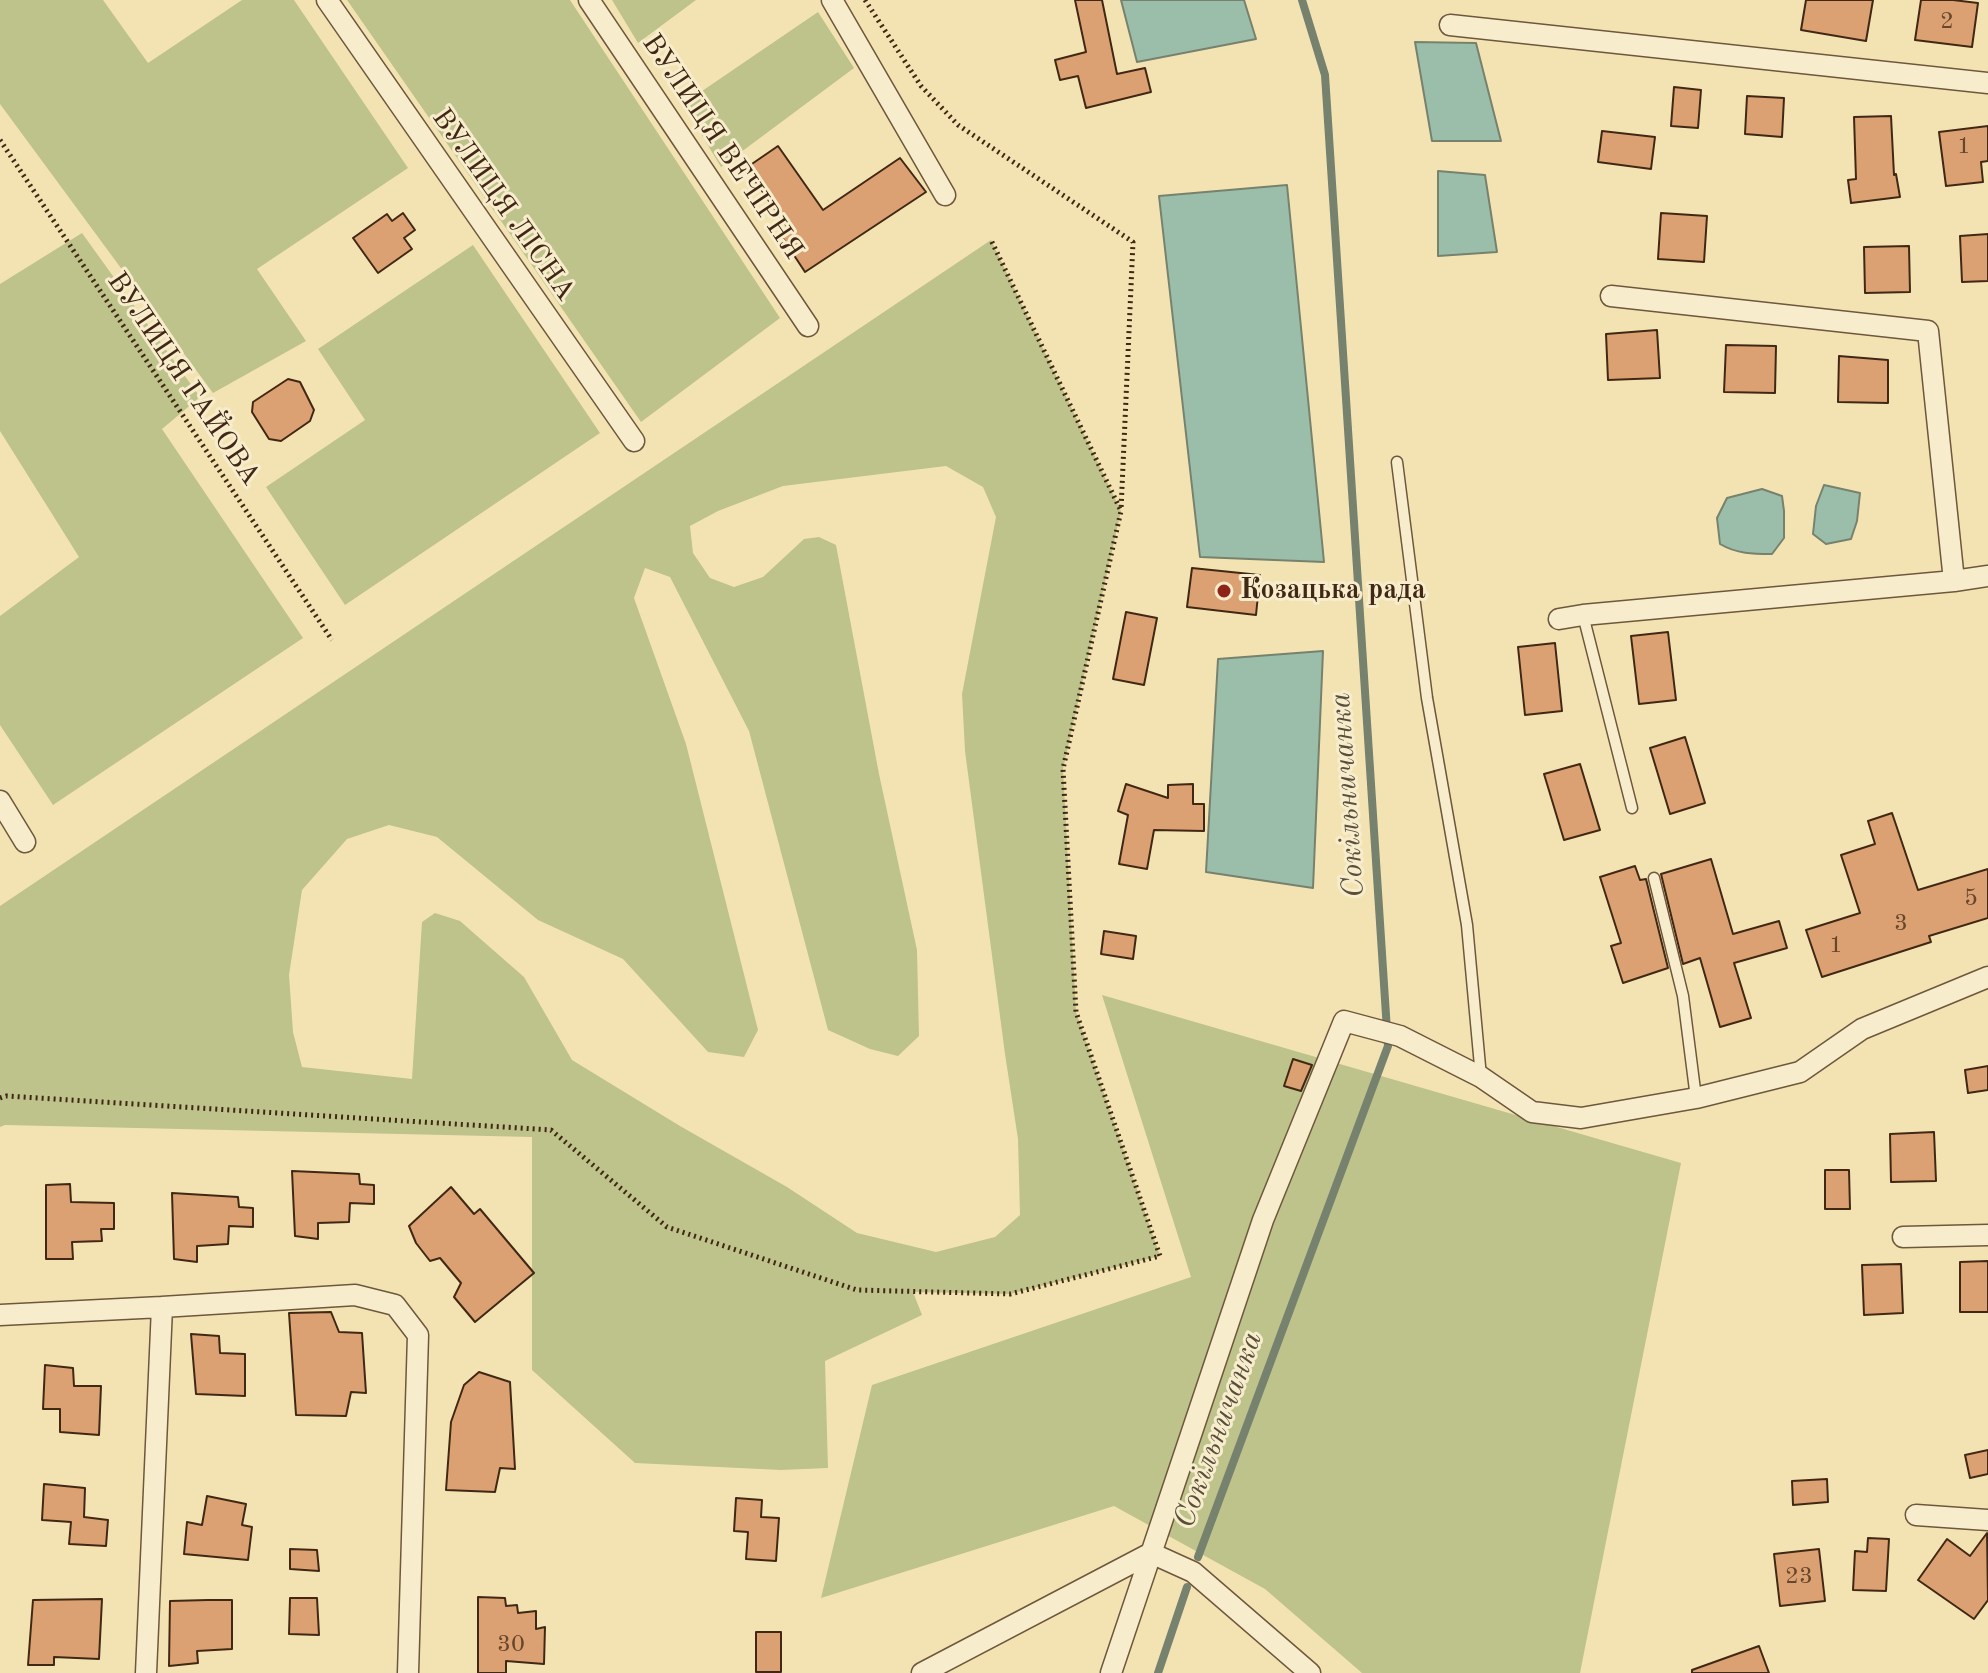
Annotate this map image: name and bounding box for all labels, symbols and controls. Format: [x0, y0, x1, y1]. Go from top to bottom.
house number: 2 [1940, 8, 1954, 36]
street label: ВУЛИЦЯ ВЕЧІРНЯ [634, 28, 810, 266]
street label: ВУЛИЦЯ ЛІСНА [424, 102, 582, 308]
house number: 1 [1957, 133, 1971, 161]
street label: ВУЛИЦЯ ГАЙОВА [99, 266, 267, 492]
place label: Козацька рада [1240, 574, 1426, 608]
marker: Козацька рада [1215, 582, 1233, 600]
water label: Сокільничанка [1323, 691, 1373, 899]
house number: 5 [1964, 885, 1978, 913]
house number: 3 [1894, 910, 1908, 938]
house number: 1 [1829, 932, 1843, 960]
water label: Сокільничанка [1167, 1327, 1271, 1533]
house number: 23 [1785, 1563, 1813, 1591]
house number: 30 [497, 1631, 525, 1659]

